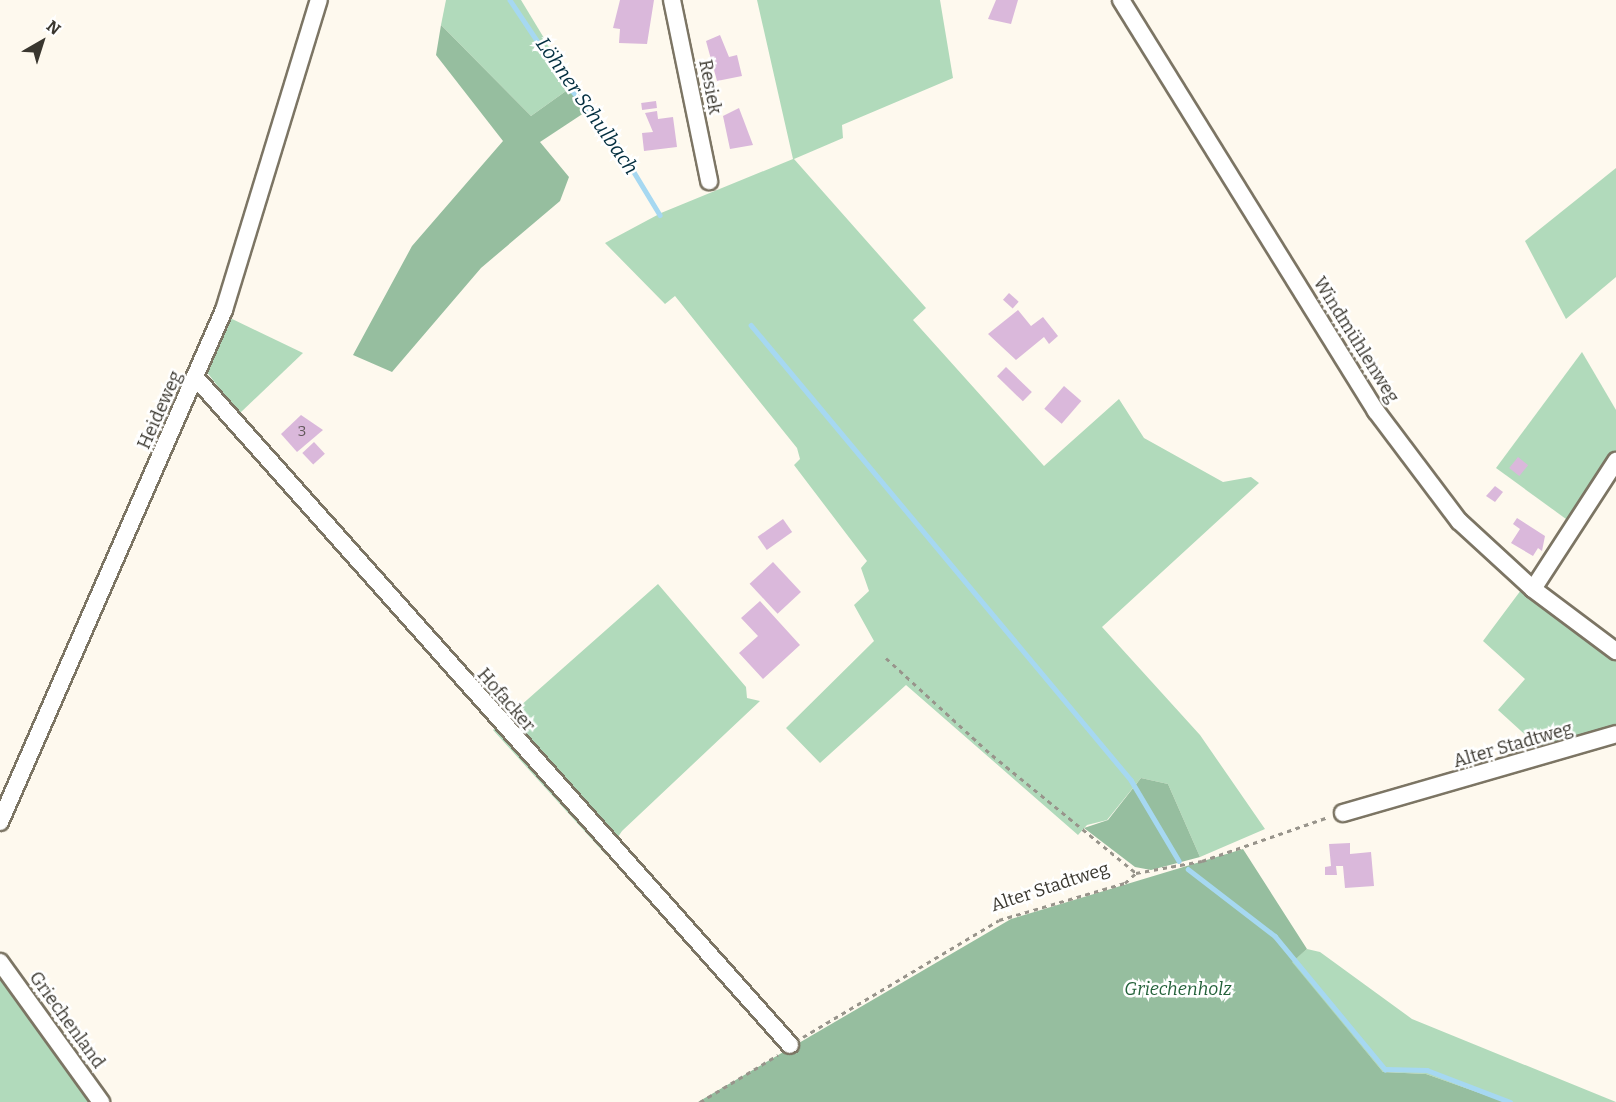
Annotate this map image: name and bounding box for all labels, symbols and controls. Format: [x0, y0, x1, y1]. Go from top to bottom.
north arrow [12, 12, 72, 72]
text: N [43, 16, 64, 39]
water label: Löhner Schulbach [531, 33, 643, 179]
street label: Resiek [694, 58, 726, 116]
street label: Windmühlenweg [1309, 273, 1403, 407]
street label: Heideweg [133, 368, 187, 452]
house number: 3 [298, 423, 306, 441]
street label: Hofacker [473, 664, 539, 736]
street label: Alter Stadtweg [1451, 718, 1575, 772]
street label: Alter Stadtweg [988, 858, 1112, 916]
street label: Griechenland [25, 967, 109, 1073]
park label: Griechenholz [1124, 978, 1232, 1000]

